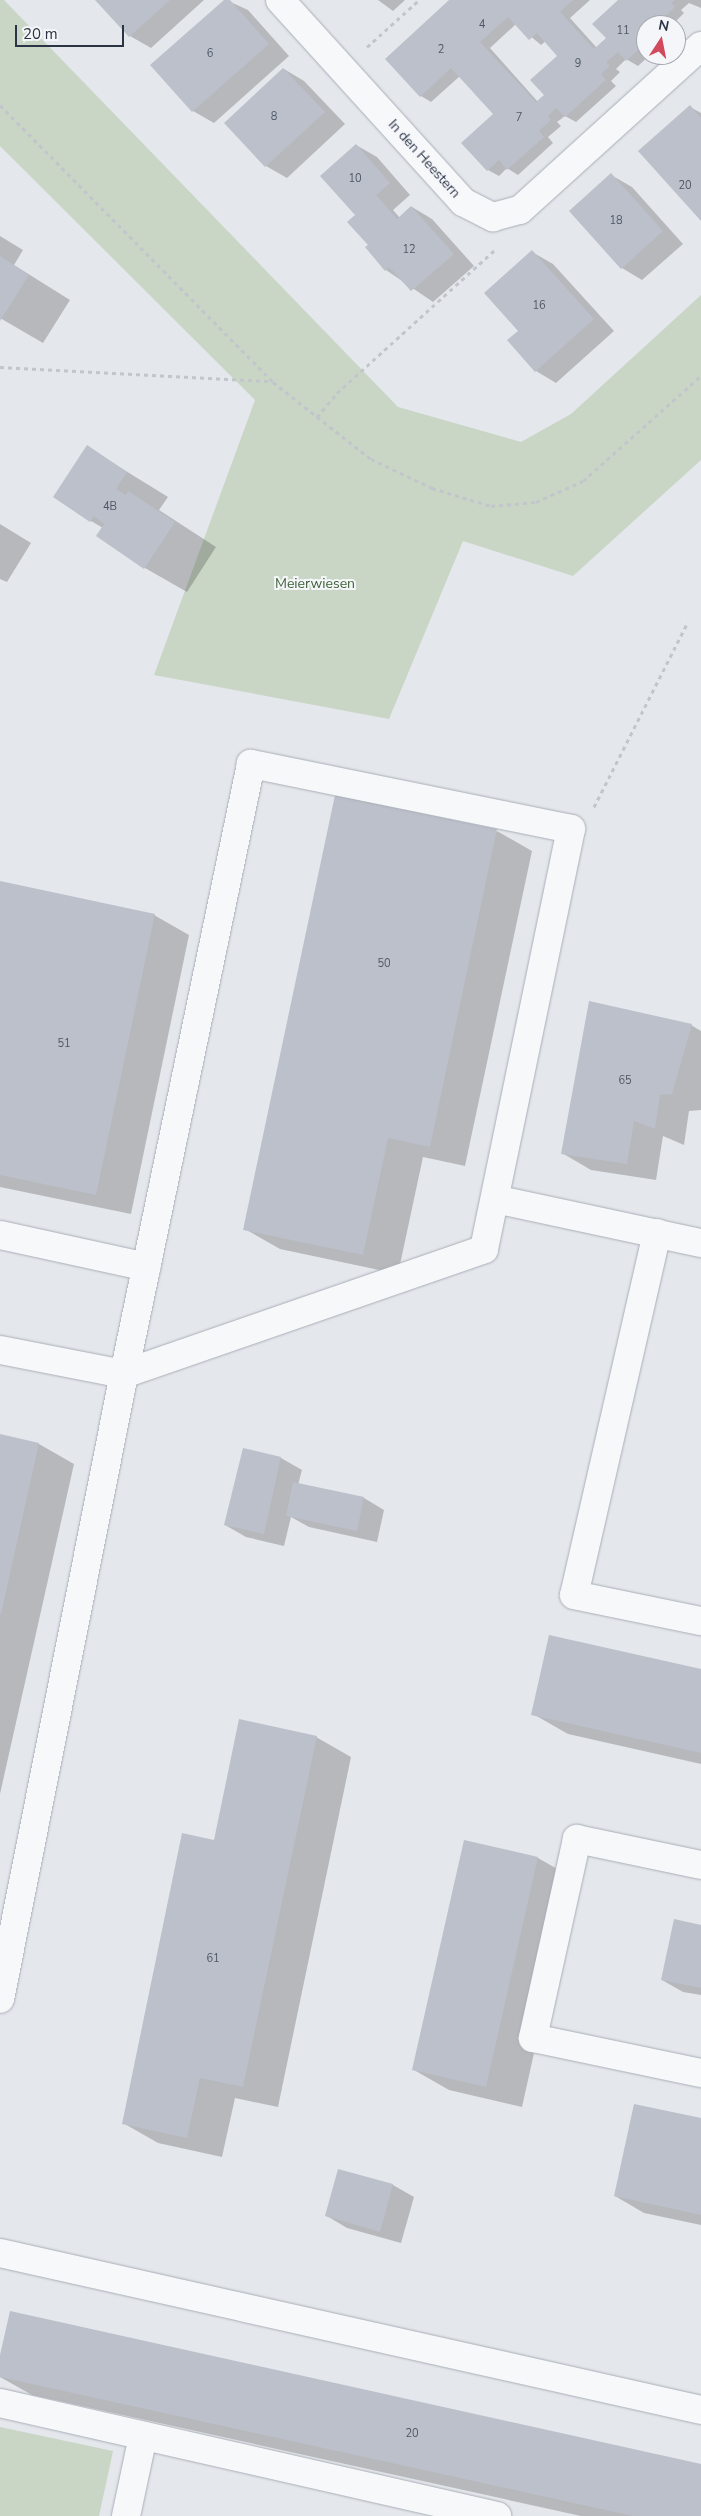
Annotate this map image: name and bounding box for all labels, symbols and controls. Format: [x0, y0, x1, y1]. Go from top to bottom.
scale bar [18, 15, 126, 47]
north arrow [636, 15, 686, 65]
text: N [657, 15, 671, 36]
house number: 4 [479, 18, 485, 32]
text: 20 m [23, 24, 58, 44]
house number: 11 [616, 24, 630, 38]
house number: 2 [438, 43, 444, 57]
house number: 6 [207, 47, 213, 61]
house number: 9 [575, 57, 581, 71]
house number: 8 [271, 110, 277, 124]
house number: 7 [516, 111, 522, 125]
street label: In den Heestern [384, 116, 464, 202]
house number: 10 [348, 172, 362, 186]
house number: 20 [678, 179, 692, 193]
house number: 18 [609, 214, 623, 228]
house number: 12 [402, 243, 416, 257]
house number: 16 [532, 299, 546, 313]
house number: 4B [103, 500, 117, 514]
park label: Meierwiesen [275, 576, 355, 592]
house number: 50 [377, 957, 391, 971]
house number: 51 [57, 1037, 71, 1051]
house number: 65 [618, 1074, 632, 1088]
house number: 61 [206, 1952, 220, 1966]
house number: 20 [405, 2427, 419, 2441]

